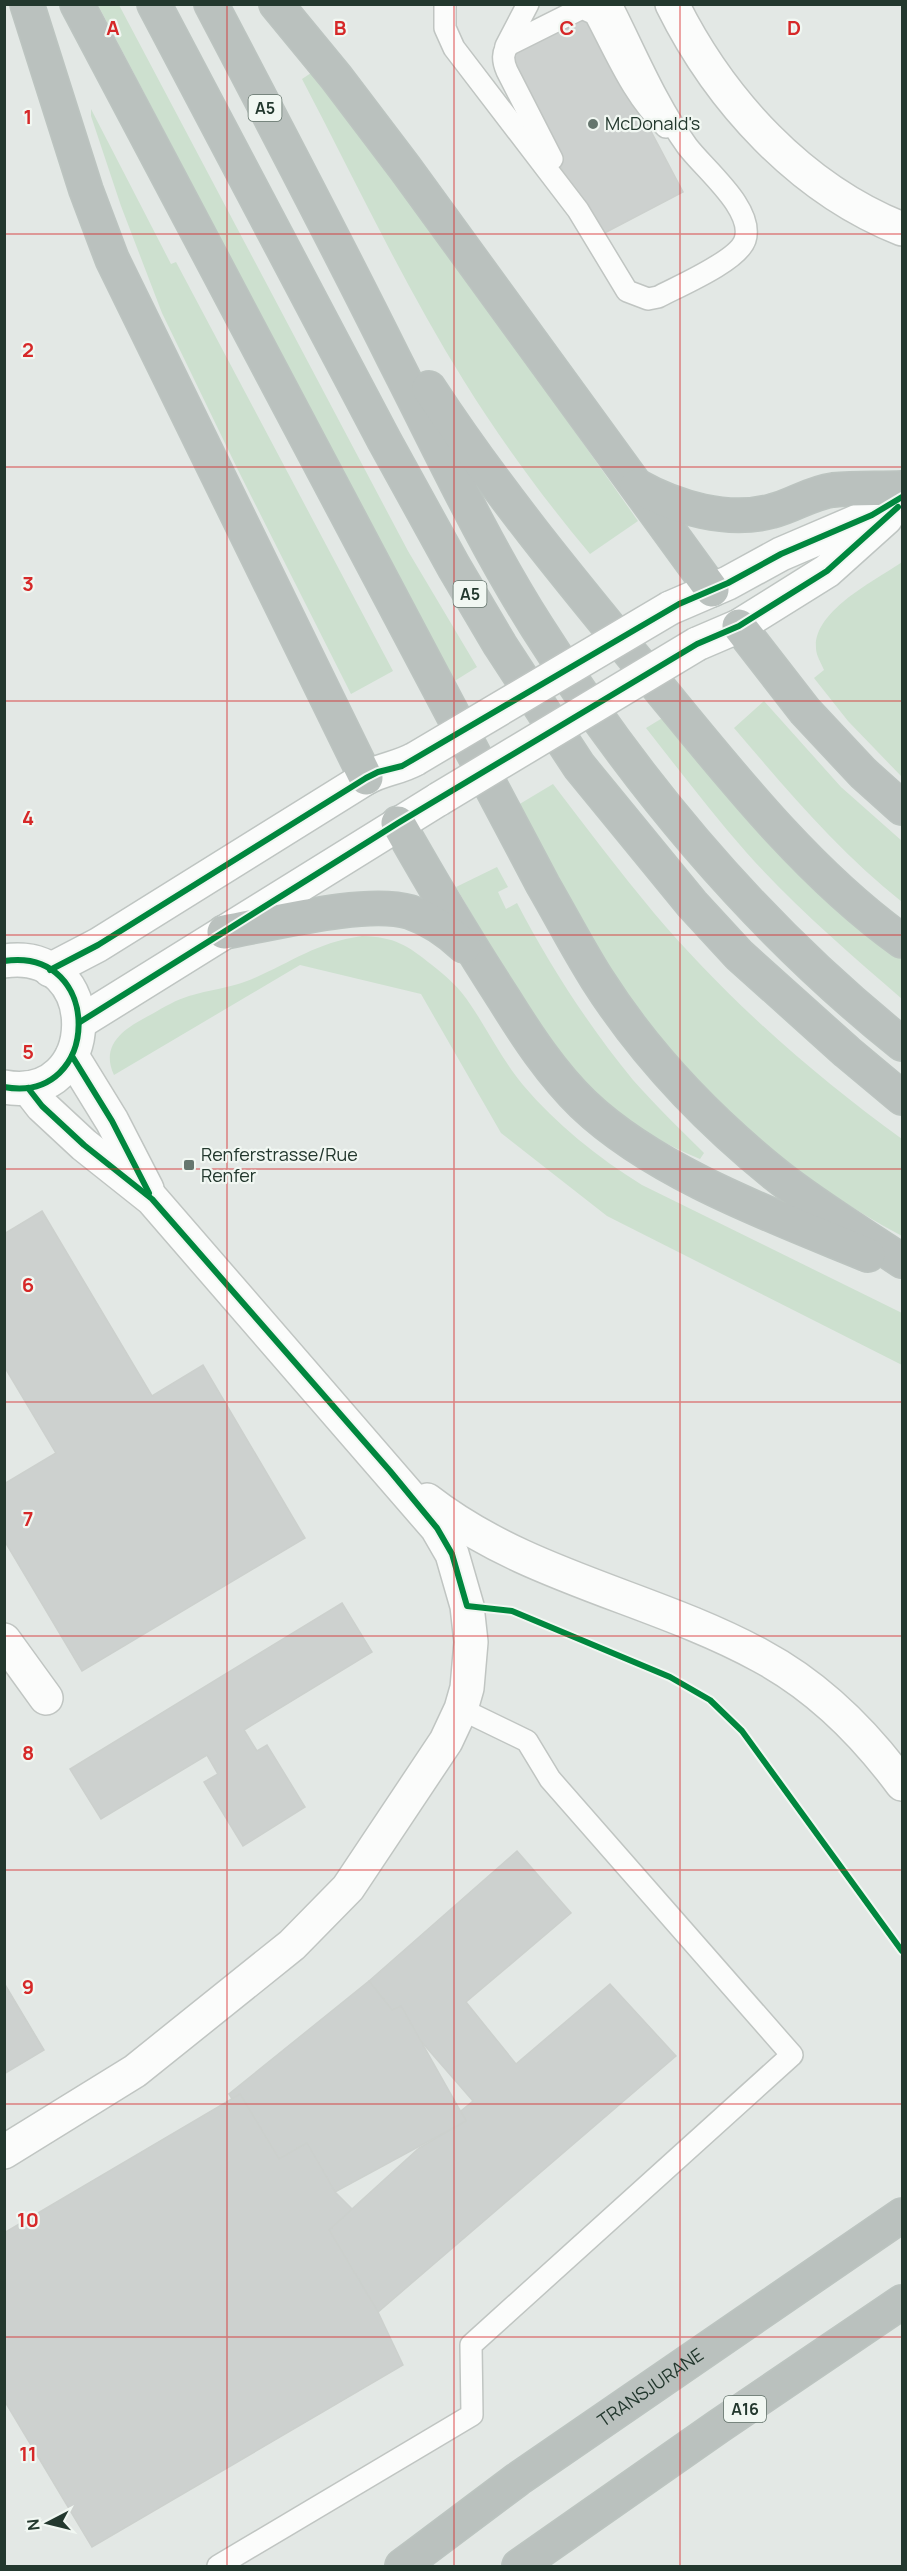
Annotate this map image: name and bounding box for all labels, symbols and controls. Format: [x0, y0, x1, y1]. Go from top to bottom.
text: A [106, 14, 120, 41]
text: B [334, 14, 347, 41]
text: C [560, 14, 574, 41]
text: D [787, 14, 801, 41]
road number: A5 [248, 95, 282, 121]
text: 1 [24, 103, 32, 130]
place label: McDonald's [605, 111, 700, 135]
marker: McDonald's [586, 117, 600, 131]
text: 2 [22, 336, 34, 363]
text: 3 [22, 570, 34, 597]
road number: A5 [454, 581, 486, 607]
text: 4 [22, 804, 34, 831]
text: 5 [22, 1038, 34, 1065]
place label: Renferstrasse/Rue Renfer [201, 1142, 358, 1187]
marker: Renferstrasse/Rue Renfer [182, 1158, 196, 1172]
text: 6 [22, 1271, 34, 1298]
text: 7 [23, 1505, 33, 1532]
text: 8 [22, 1739, 34, 1766]
text: 9 [22, 1973, 34, 2000]
text: 10 [17, 2206, 39, 2233]
street label: TRANSJURANE [593, 2342, 708, 2432]
road number: A16 [724, 2396, 766, 2422]
text: 11 [19, 2440, 37, 2467]
north arrow [18, 2493, 78, 2553]
text: N [21, 2518, 45, 2532]

